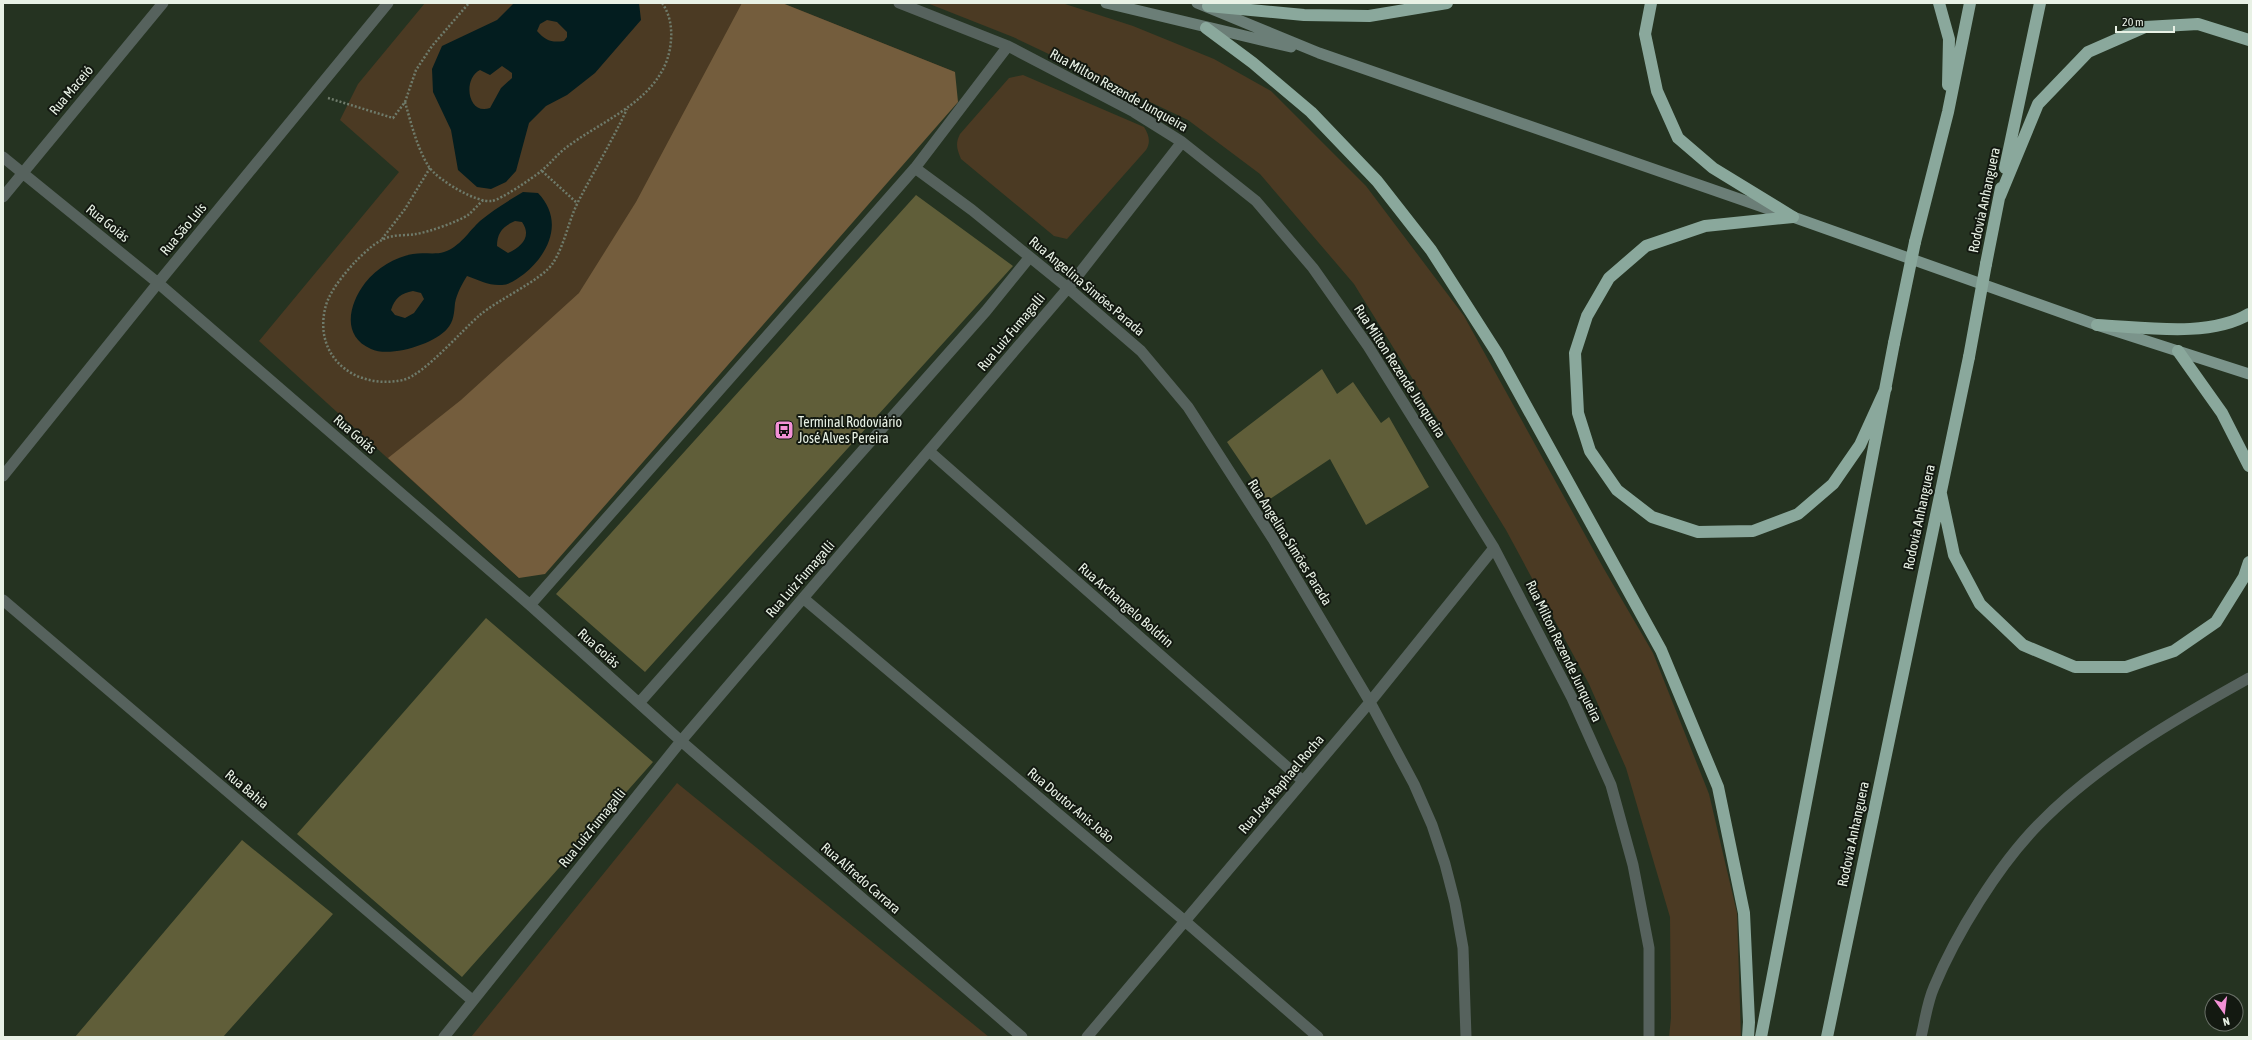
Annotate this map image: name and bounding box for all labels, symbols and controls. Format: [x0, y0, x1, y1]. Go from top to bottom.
scale bar [2116, 8, 2174, 34]
text: 20 m [2122, 15, 2144, 29]
street label: Rua Milton Rezende Junqueira [1047, 45, 1191, 135]
street label: Rua Maceió [46, 62, 96, 118]
street label: Rodovia Anhanguera [1965, 146, 2003, 254]
street label: Rua São Luís [156, 200, 210, 258]
street label: Rua Goiás [83, 201, 133, 245]
street label: Rua Angelina Simões Parada [1026, 233, 1148, 339]
street label: Rua Luiz Fumagalli [974, 290, 1048, 374]
street label: Rua Milton Rezende Junqueira [1351, 301, 1449, 441]
street label: Rua Goiás [331, 411, 379, 457]
place label: Terminal Rodoviário José Alves Pereira [798, 414, 902, 446]
bus stop icon: Terminal Rodoviário José Alves Pereira [773, 419, 795, 441]
street label: Rodovia Anhanguera [1900, 463, 1938, 571]
street label: Rua Angelina Simões Parada [1245, 476, 1335, 608]
street label: Rua Luiz Fumagalli [762, 537, 838, 621]
street label: Rua Archangelo Boldrin [1075, 560, 1177, 650]
street label: Rua Milton Rezende Junqueira [1523, 578, 1605, 724]
street label: Rua Goiás [575, 625, 623, 671]
street label: Rua José Raphael Rocha [1235, 731, 1327, 837]
street label: Rua Doutor Anis João [1025, 764, 1117, 846]
street label: Rua Bahia [222, 766, 272, 812]
street label: Rodovia Anhanguera [1834, 780, 1872, 888]
street label: Rua Luiz Fumagalli [555, 786, 629, 870]
street label: Rua Alfredo Carrara [818, 839, 904, 917]
north arrow [2204, 992, 2244, 1032]
text: N [2222, 1015, 2231, 1028]

